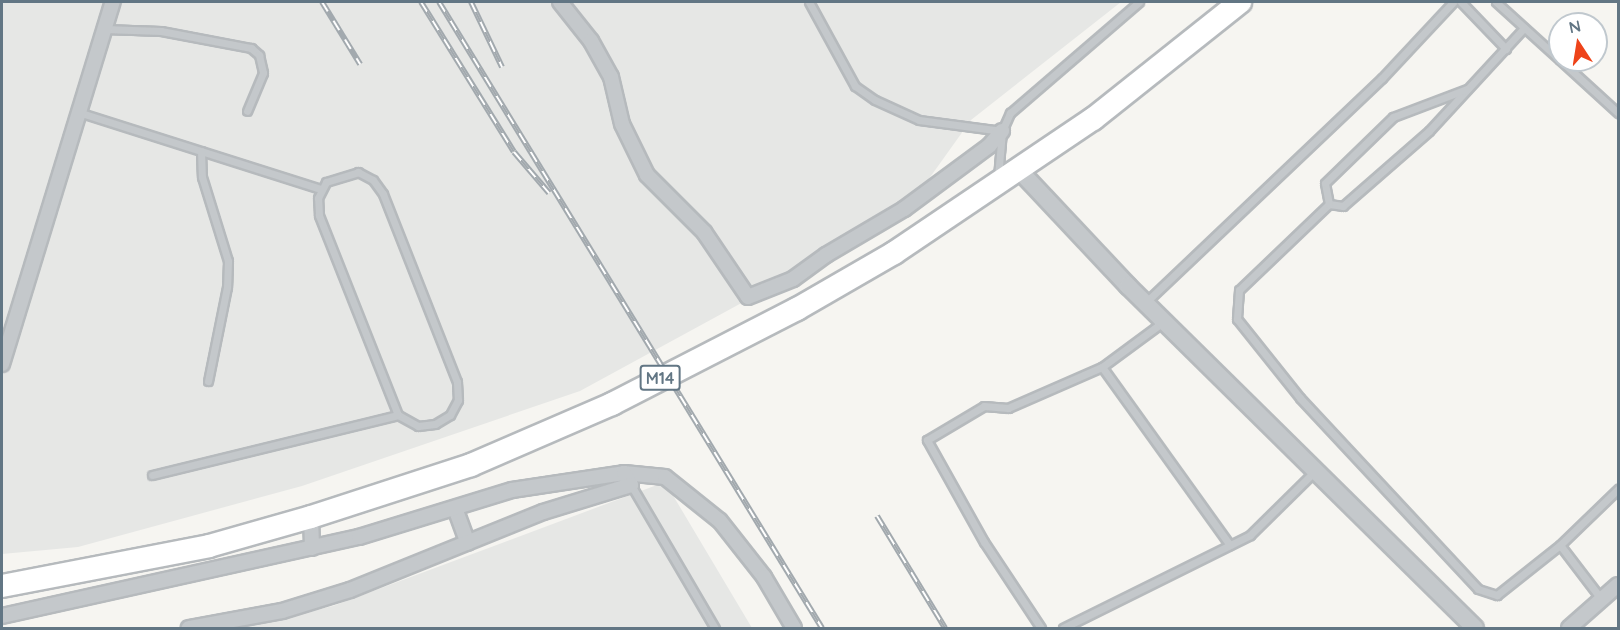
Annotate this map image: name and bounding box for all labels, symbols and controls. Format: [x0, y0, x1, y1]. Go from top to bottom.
north arrow [1548, 12, 1608, 72]
text: N [1567, 15, 1582, 37]
road number: M14 [639, 365, 681, 391]

